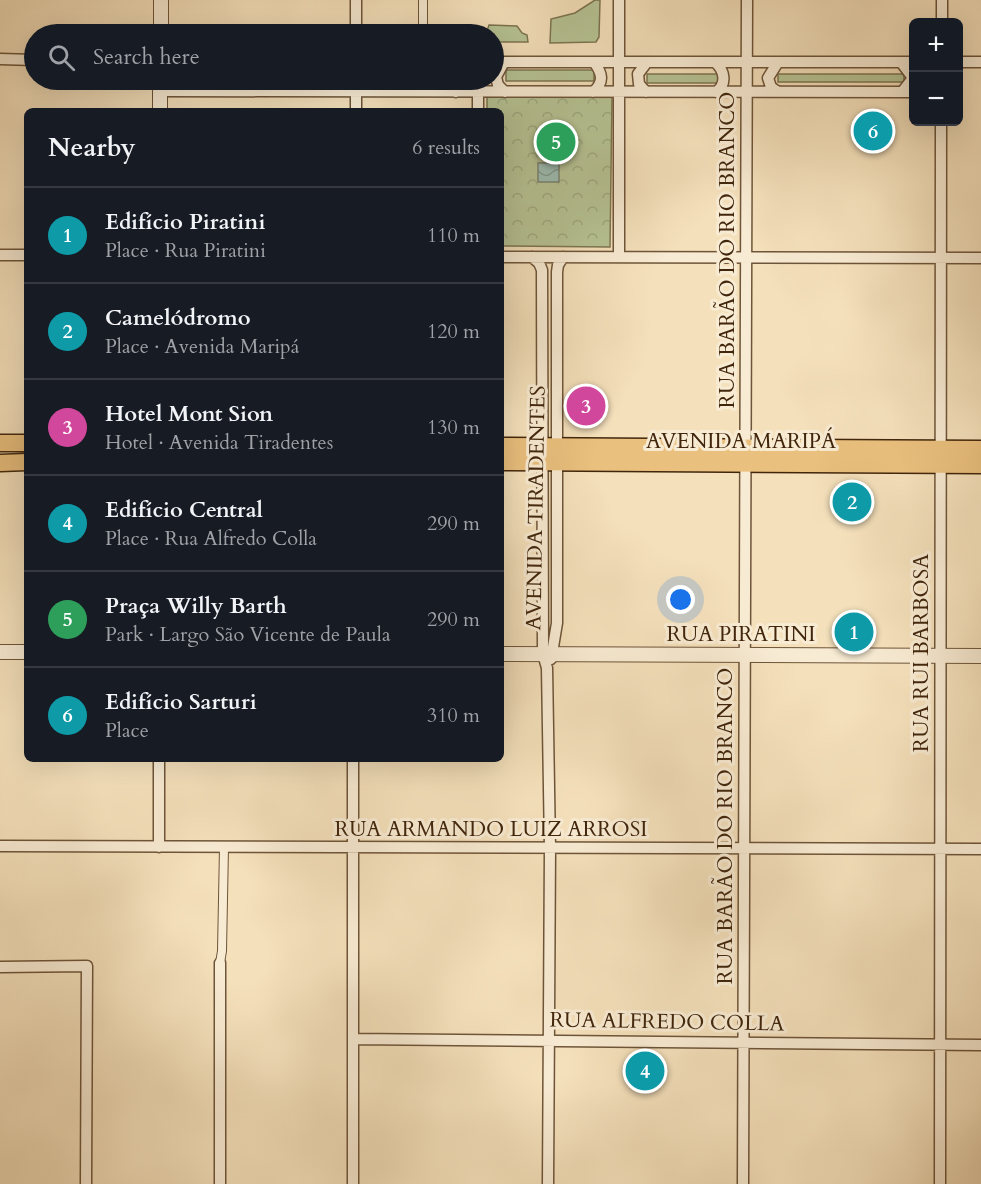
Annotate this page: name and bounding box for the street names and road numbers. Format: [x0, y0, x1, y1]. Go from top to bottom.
street label: RUA BARÃO DO RIO BRANCO [712, 91, 742, 409]
street label: AVENIDA TIRADENTES [519, 385, 553, 631]
street label: AVENIDA MARIPÁ [646, 427, 836, 456]
street label: RUA RUI BARBOSA [907, 554, 936, 752]
street label: RUA PIRATINI [667, 620, 816, 649]
street label: RUA BARÃO DO RIO BRANCO [710, 667, 740, 985]
street label: RUA ARMANDO LUIZ ARROSI [335, 815, 647, 844]
street label: RUA ALFREDO COLLA [549, 1005, 785, 1039]

